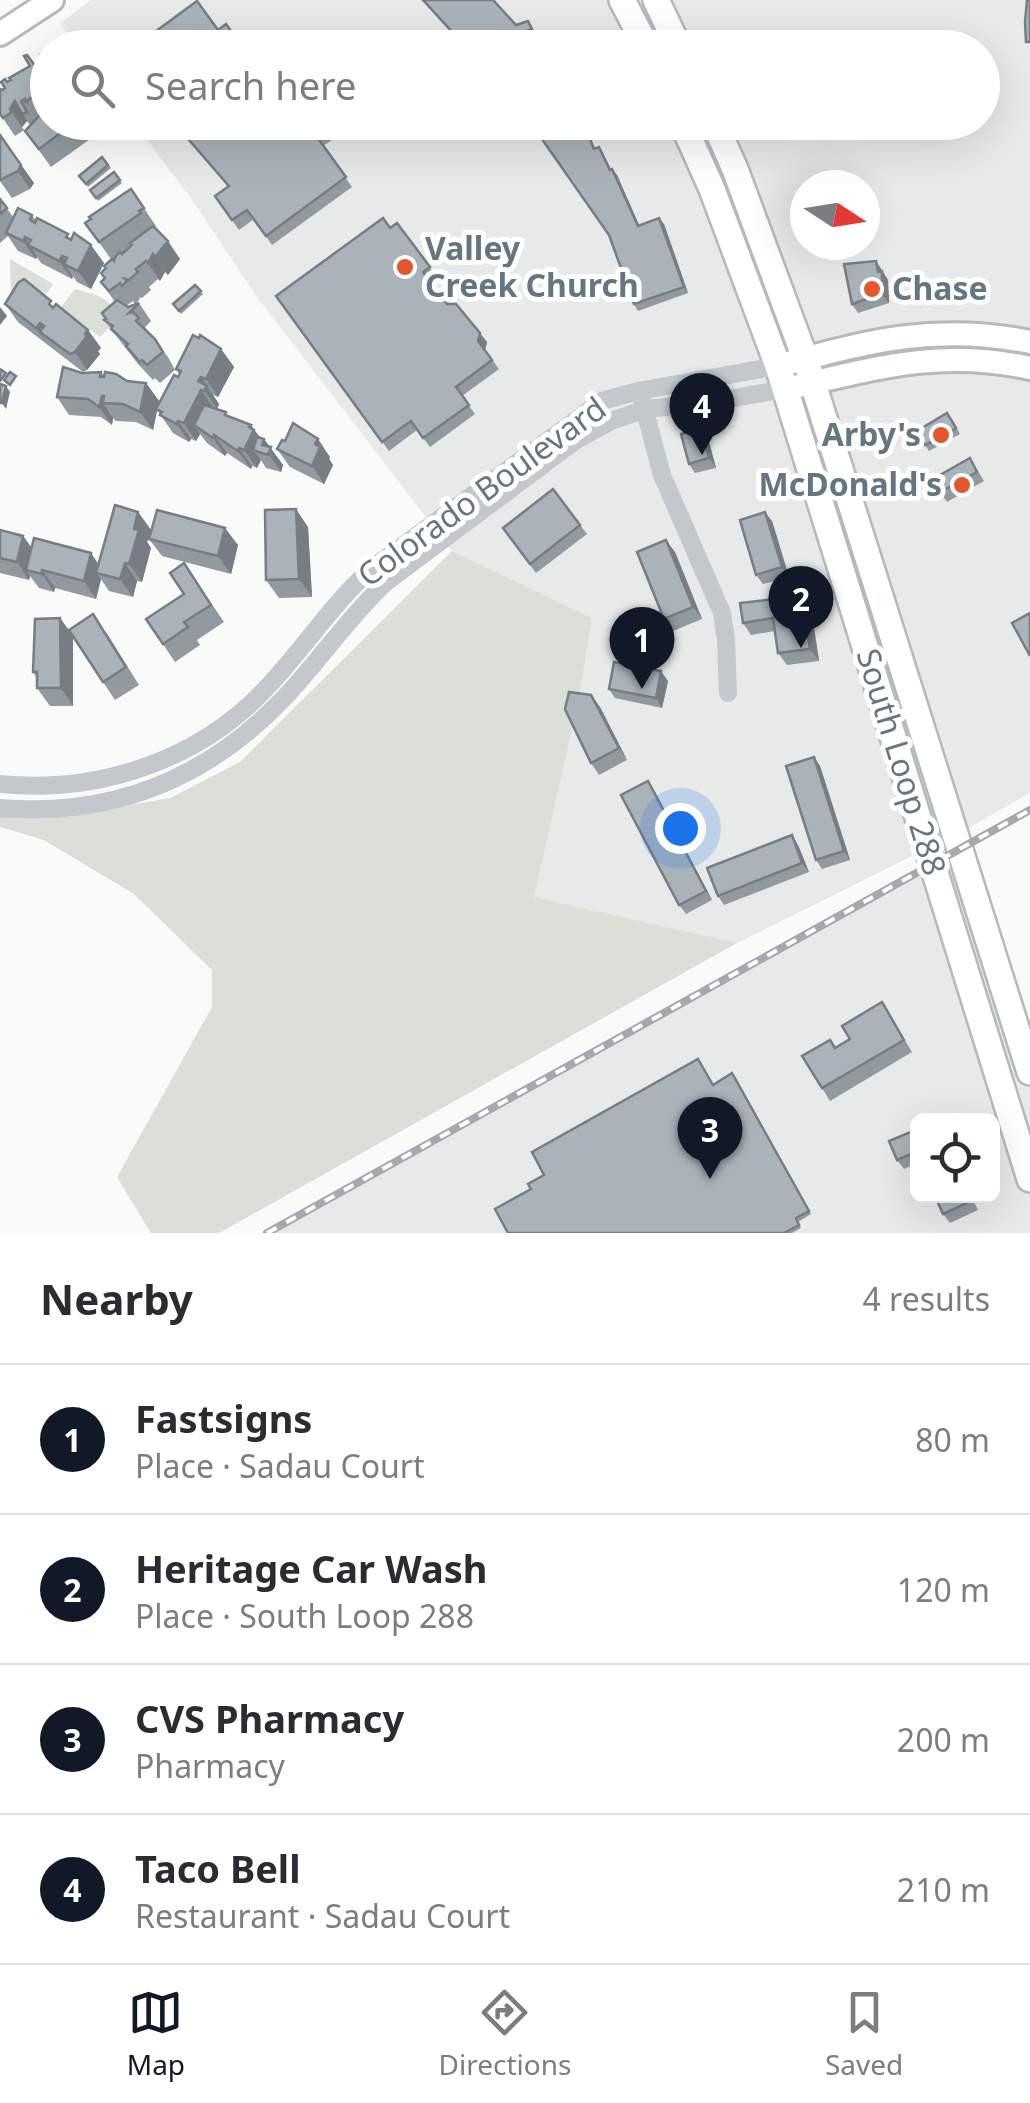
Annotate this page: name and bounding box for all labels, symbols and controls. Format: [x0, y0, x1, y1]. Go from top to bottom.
search box [30, 30, 1000, 140]
icon: search [65, 58, 120, 113]
text: Search here [145, 59, 356, 111]
north arrow [790, 170, 880, 260]
place label: Valley Creek Church [425, 226, 639, 306]
marker: Valley Creek Church [394, 256, 416, 278]
place label: Chase [892, 266, 988, 309]
marker: Chase [861, 278, 883, 300]
pin: 4 [670, 372, 734, 455]
street label: Colorado Boulevard [348, 386, 614, 596]
place label: Arby's [822, 412, 921, 455]
marker: Arby's [930, 424, 952, 446]
place label: McDonald's [759, 462, 942, 505]
marker: McDonald's [951, 474, 973, 496]
pin: 2 [768, 566, 834, 648]
pin: 1 [610, 606, 674, 689]
street label: South Loop 288 [848, 643, 957, 880]
your location [655, 803, 706, 854]
pin: 3 [678, 1096, 742, 1179]
map controls [910, 1113, 1000, 1203]
button: locate [910, 1113, 1000, 1203]
text: Nearby [40, 1270, 193, 1327]
text: 4 results [863, 1277, 990, 1320]
text: Fastsigns [135, 1392, 312, 1444]
text: 1 [63, 1418, 82, 1461]
text: 80 m [915, 1418, 990, 1461]
text: Place · Sadau Court [135, 1444, 425, 1487]
text: Heritage Car Wash [135, 1542, 488, 1594]
text: 2 [63, 1568, 82, 1611]
text: 120 m [897, 1568, 990, 1611]
text: Place · South Loop 288 [135, 1594, 474, 1637]
text: CVS Pharmacy [135, 1692, 404, 1744]
text: 3 [63, 1718, 82, 1761]
text: 200 m [897, 1718, 990, 1761]
text: Pharmacy [135, 1744, 285, 1787]
text: Taco Bell [135, 1842, 301, 1894]
text: 4 [63, 1868, 82, 1911]
text: 210 m [897, 1868, 990, 1911]
text: Restaurant · Sadau Court [135, 1894, 510, 1937]
tab: Map [127, 1985, 185, 2083]
tab: Directions [439, 1985, 571, 2083]
tab: Saved [825, 1985, 903, 2083]

